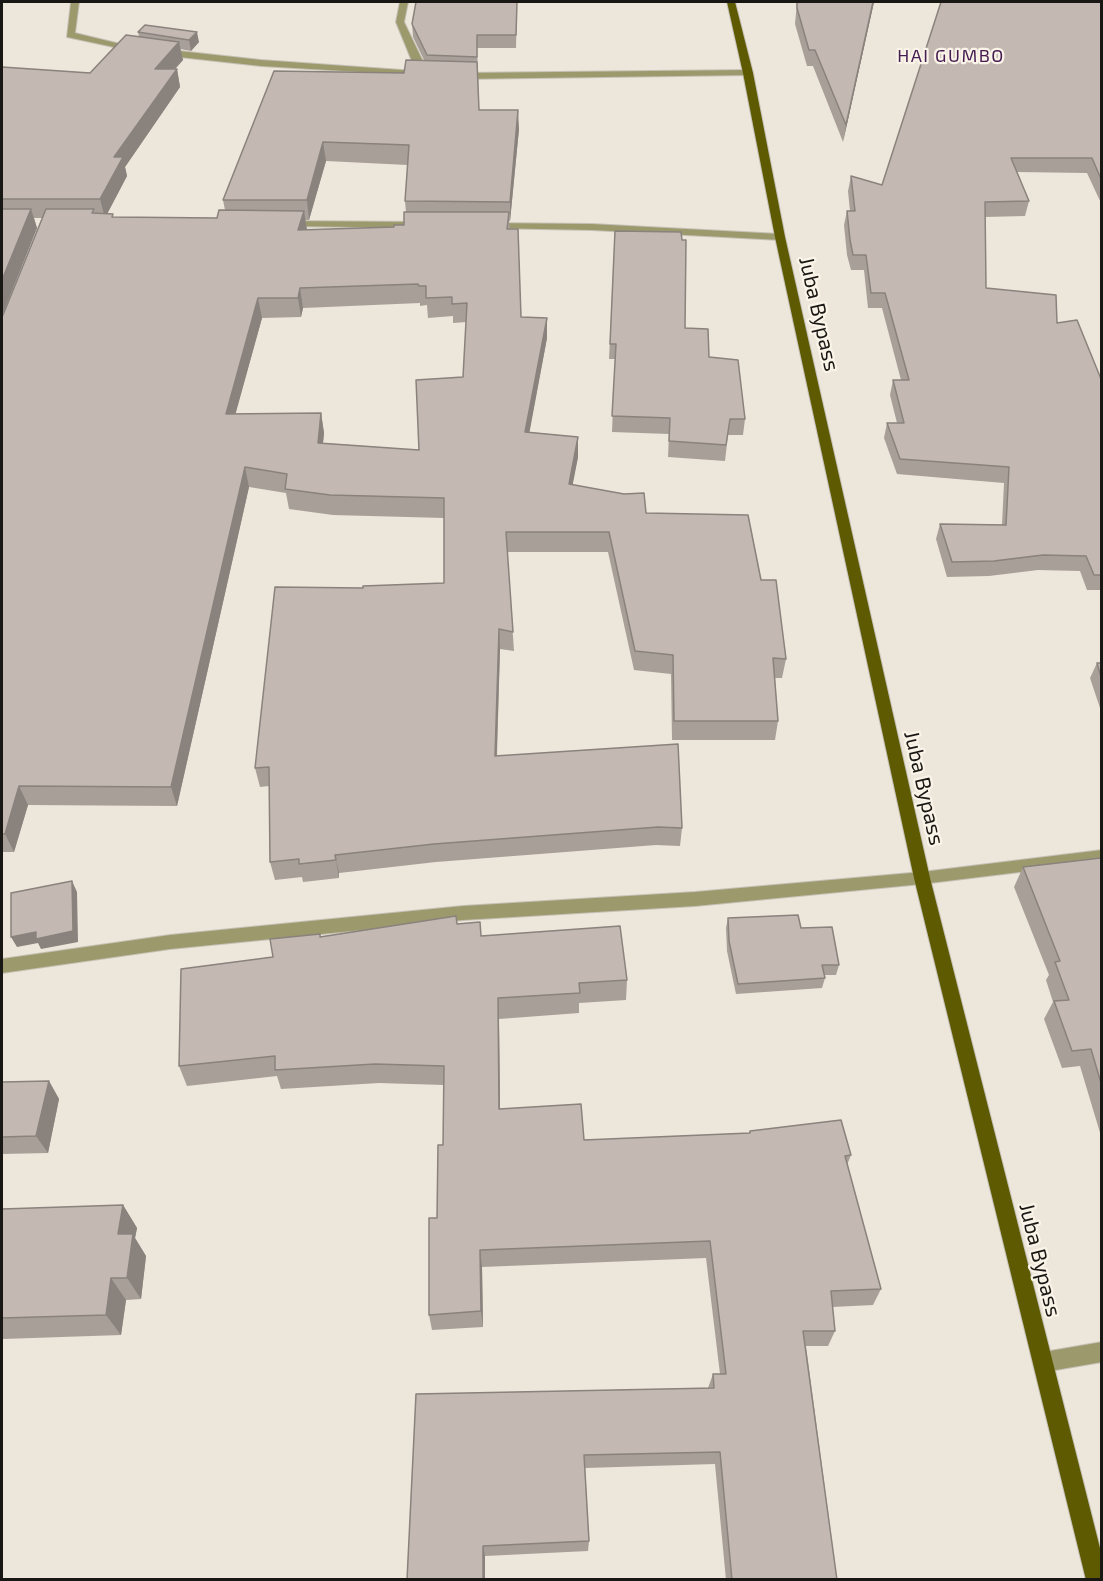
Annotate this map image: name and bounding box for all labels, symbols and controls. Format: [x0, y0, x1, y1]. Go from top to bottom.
district label: HAI GUMBO [897, 45, 1005, 67]
street label: Juba Bypass [794, 254, 844, 374]
street label: Juba Bypass [899, 728, 949, 848]
street label: Juba Bypass [1014, 1200, 1066, 1320]

